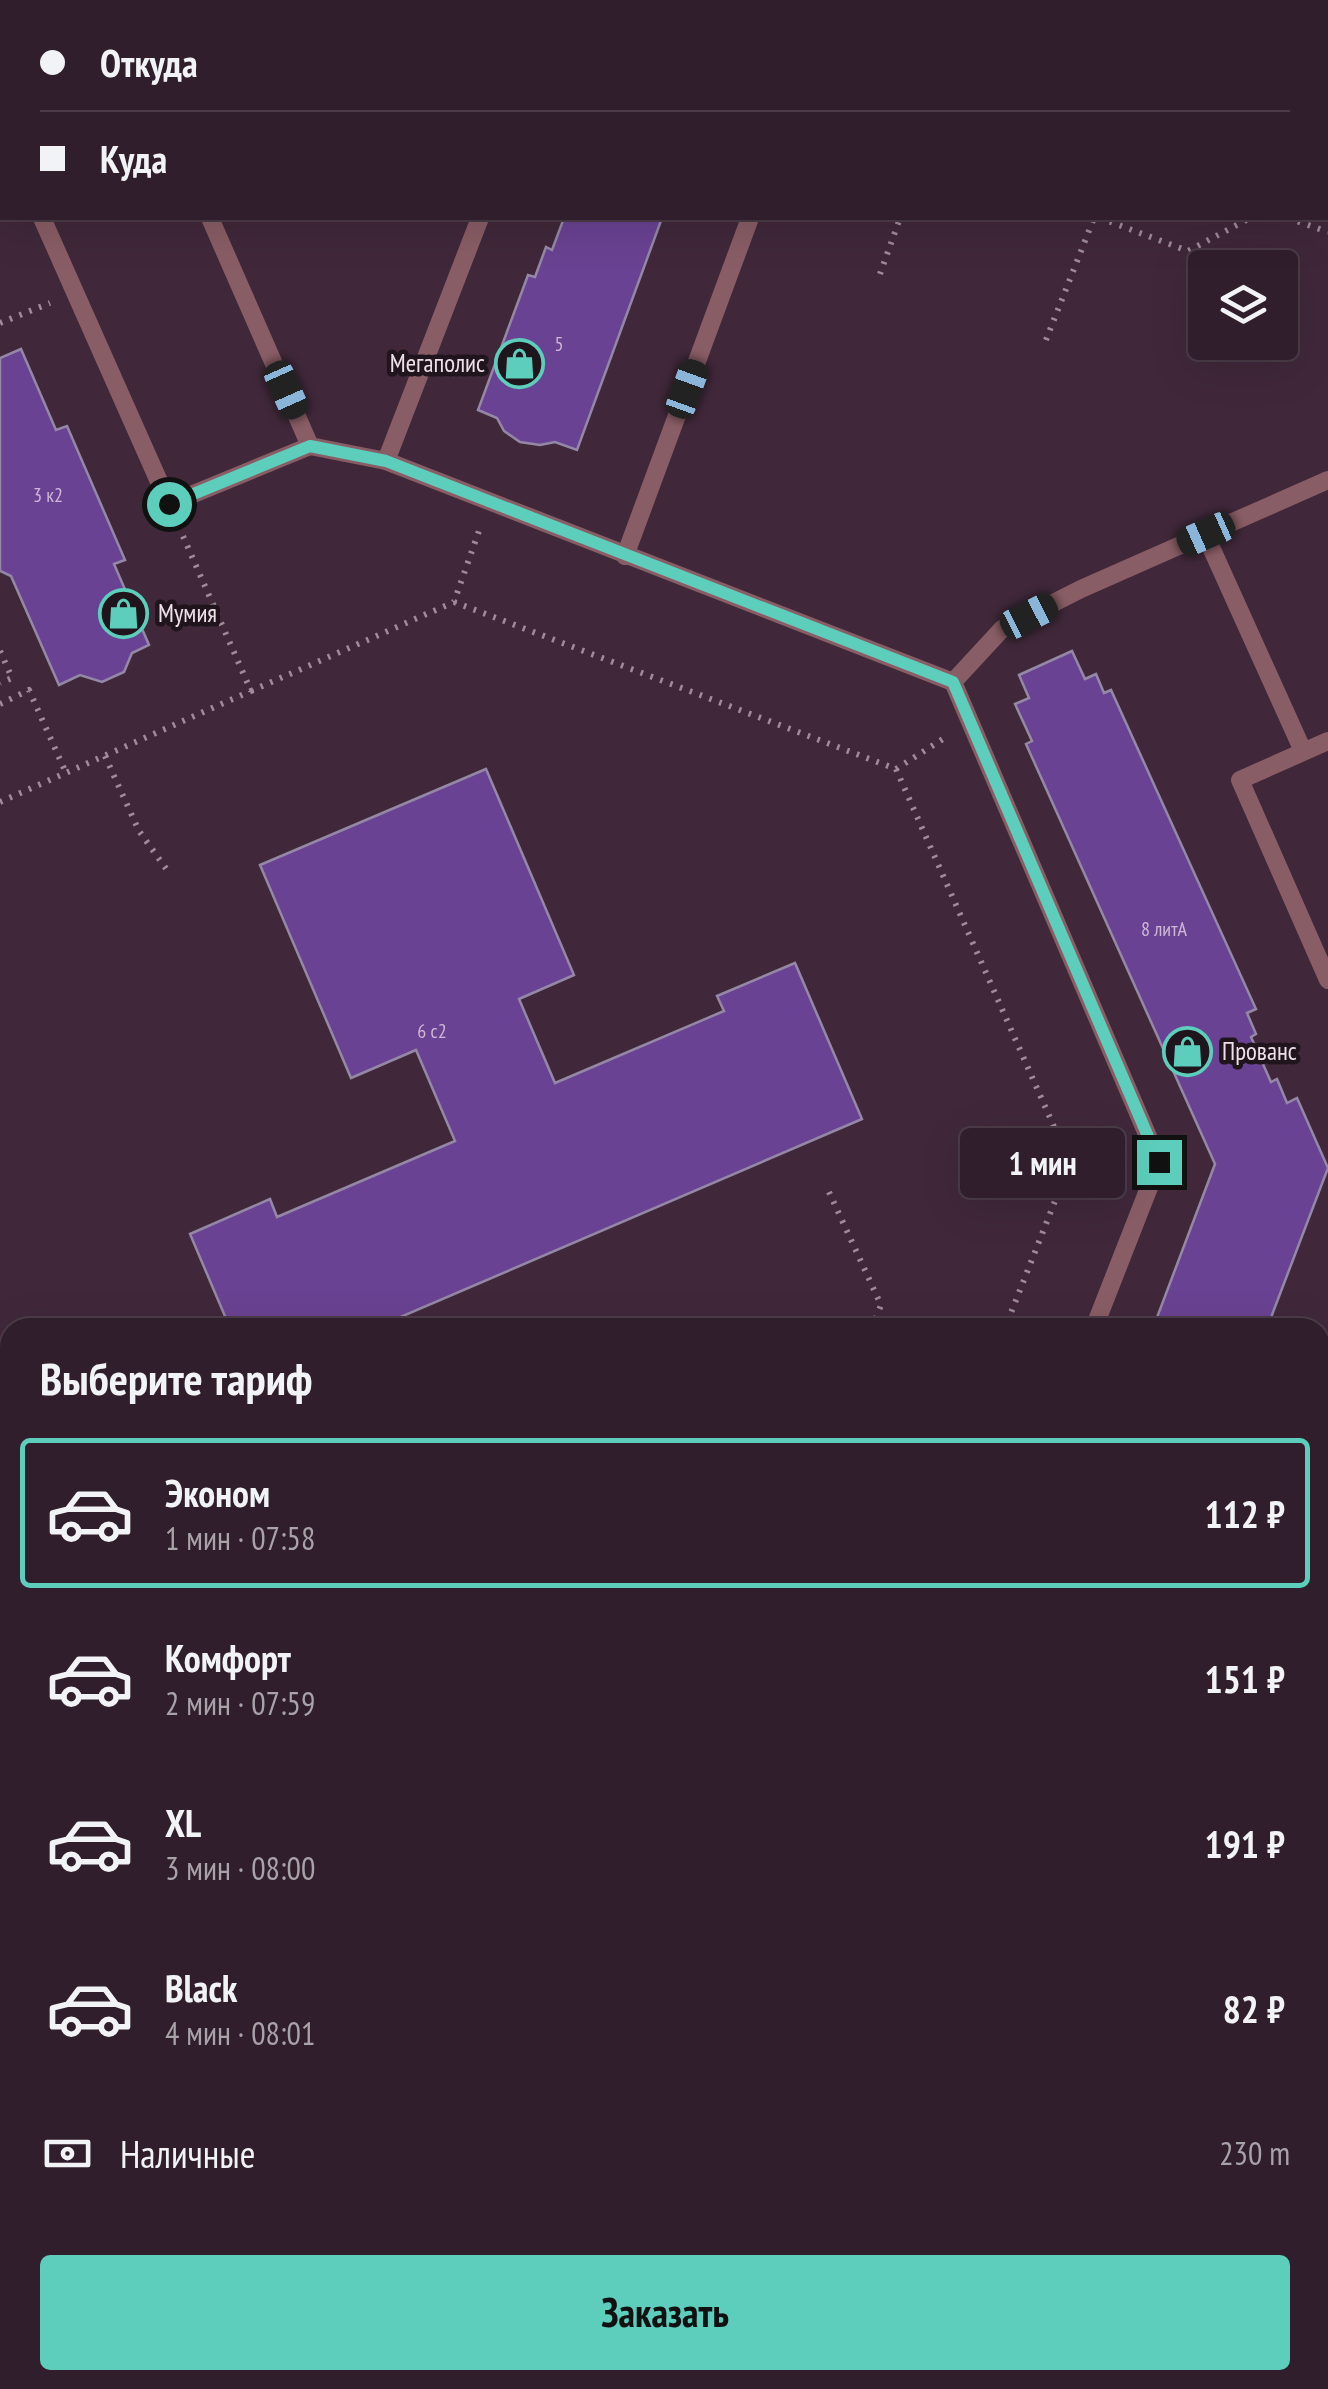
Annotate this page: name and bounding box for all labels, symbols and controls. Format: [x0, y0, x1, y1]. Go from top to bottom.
text: Откуда [100, 38, 198, 87]
text: Куда [100, 134, 167, 183]
map controls [1188, 250, 1298, 360]
button: layers [1188, 250, 1298, 360]
house number: 5 [555, 331, 564, 357]
shop icon: Мегаполис [494, 337, 546, 389]
place label: Мегаполис [390, 347, 485, 379]
car [260, 356, 312, 424]
car [663, 356, 711, 422]
house number: 3 к2 [33, 482, 63, 508]
route start [147, 482, 192, 527]
car [1172, 508, 1240, 560]
shop icon: Мумия [97, 587, 149, 639]
car [995, 589, 1063, 643]
place label: Мумия [158, 597, 217, 629]
house number: 8 литА [1141, 916, 1188, 942]
house number: 6 с2 [417, 1018, 447, 1044]
shop icon: Прованс [1161, 1025, 1213, 1077]
place label: Прованс [1222, 1035, 1297, 1067]
callout: 1 мин [959, 1127, 1124, 1197]
route end [1137, 1140, 1182, 1185]
text: 1 мин [1008, 1142, 1077, 1184]
text: Выберите тариф [40, 1349, 312, 1407]
icon: car [45, 1468, 135, 1558]
text: Эконом [165, 1468, 270, 1517]
text: 112 ₽ [1205, 1489, 1285, 1538]
text: 1 мин · 07:58 [165, 1517, 315, 1559]
icon: car [45, 1633, 135, 1723]
text: Комфорт [165, 1633, 291, 1682]
text: 151 ₽ [1205, 1654, 1285, 1703]
text: 2 мин · 07:59 [165, 1682, 315, 1724]
icon: car [45, 1798, 135, 1888]
text: XL [165, 1798, 201, 1847]
text: 191 ₽ [1205, 1819, 1285, 1868]
text: 3 мин · 08:00 [165, 1847, 315, 1889]
icon: car [45, 1963, 135, 2053]
text: Black [165, 1963, 238, 2012]
text: 82 ₽ [1223, 1984, 1285, 2033]
text: 4 мин · 08:01 [165, 2012, 315, 2054]
icon: cash [40, 2126, 95, 2181]
text: Наличные [120, 2129, 255, 2178]
text: 230 m [1219, 2132, 1290, 2174]
button: Заказать [40, 2255, 1290, 2370]

